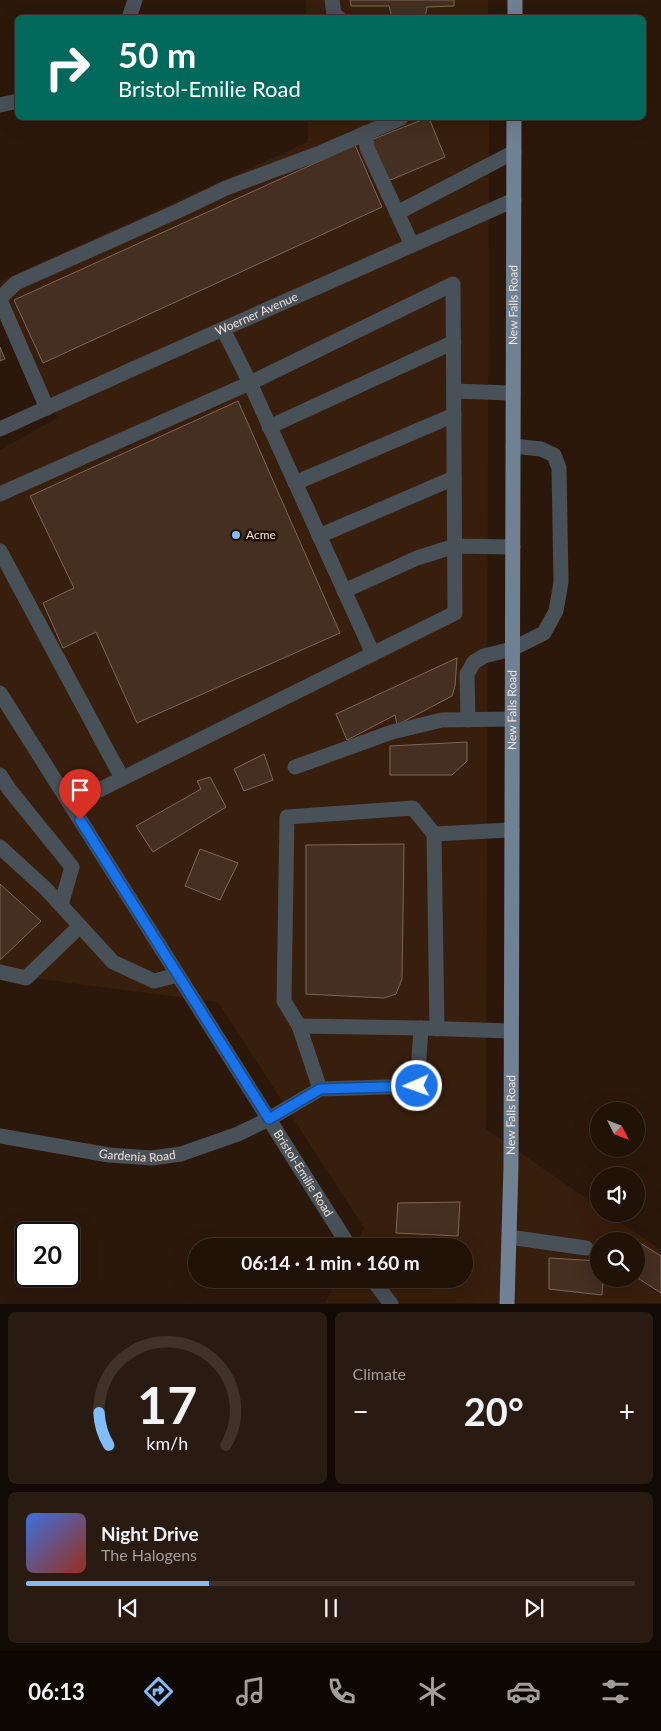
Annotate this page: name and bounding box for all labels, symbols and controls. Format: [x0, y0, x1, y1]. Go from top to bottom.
text: 50 m [118, 33, 196, 75]
icon: right [35, 35, 100, 100]
text: Bristol-Emilie Road [118, 75, 301, 102]
street label: New Falls Road [505, 265, 521, 345]
street label: Woerner Avenue [213, 289, 300, 339]
place label: Acme [246, 527, 276, 542]
marker: Acme [230, 529, 242, 541]
street label: New Falls Road [504, 670, 519, 750]
pin [59, 769, 101, 820]
icon: arrive [66, 776, 94, 804]
position arrow [390, 1059, 442, 1111]
street label: New Falls Road [503, 1075, 518, 1155]
north arrow [590, 1102, 645, 1158]
map controls [590, 1102, 645, 1287]
street label: Bristol-Emilie Road [271, 1127, 337, 1219]
street label: Gardenia Road [98, 1145, 177, 1165]
button: sound [590, 1167, 645, 1222]
speed limit sign: 20 [15, 1222, 80, 1287]
button: search [590, 1232, 645, 1287]
text: 06:14 · 1 min · 160 m [241, 1251, 420, 1274]
text: Climate [353, 1364, 406, 1383]
text: 17 [137, 1373, 197, 1435]
text: 20° [464, 1388, 524, 1434]
text: − [353, 1394, 369, 1428]
text: + [619, 1394, 635, 1428]
text: km/h [146, 1432, 188, 1454]
text: Night Drive [101, 1522, 199, 1545]
text: The Halogens [101, 1545, 197, 1564]
icon: previous [114, 1594, 142, 1622]
icon: pause [317, 1594, 345, 1622]
icon: next [520, 1594, 548, 1622]
icon: directions [141, 1674, 176, 1709]
icon: music [233, 1674, 268, 1709]
icon: phone [324, 1674, 359, 1709]
icon: climate [415, 1674, 450, 1709]
icon: car [506, 1674, 541, 1709]
icon: filters [598, 1674, 633, 1709]
text: 06:13 [28, 1678, 85, 1705]

